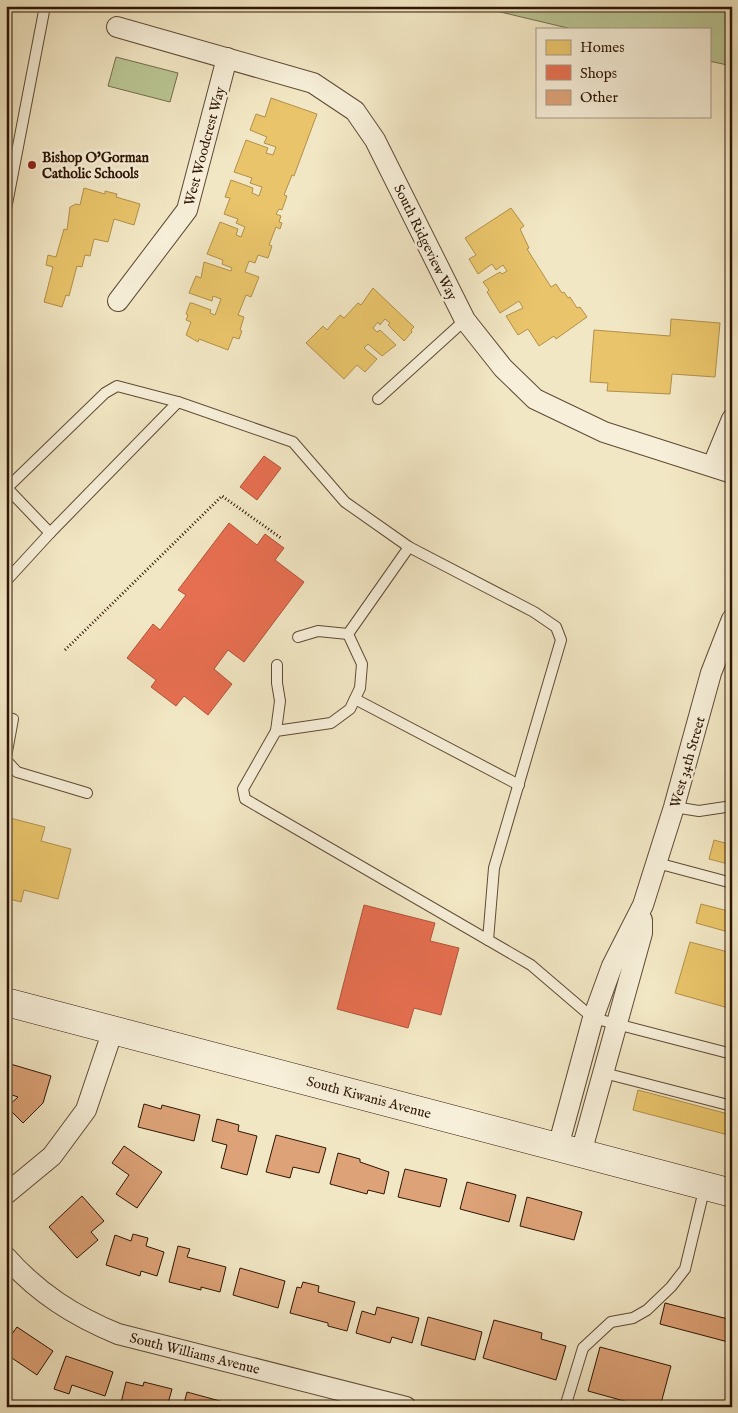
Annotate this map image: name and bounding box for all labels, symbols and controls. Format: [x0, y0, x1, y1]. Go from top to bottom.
legend [536, 28, 710, 118]
text: Homes [580, 38, 624, 57]
text: Shops [580, 64, 617, 83]
street label: West Woodcrest Way [180, 85, 230, 208]
text: Other [580, 88, 618, 107]
place label: Bishop O'Gorman Catholic Schools [42, 149, 150, 183]
marker: Bishop O'Gorman Catholic Schools [26, 159, 38, 171]
street label: South Ridgeview Way [389, 181, 461, 303]
street label: West 34th Street [666, 714, 710, 810]
street label: South Kiwanis Avenue [304, 1073, 434, 1123]
street label: South Williams Avenue [128, 1329, 262, 1379]

